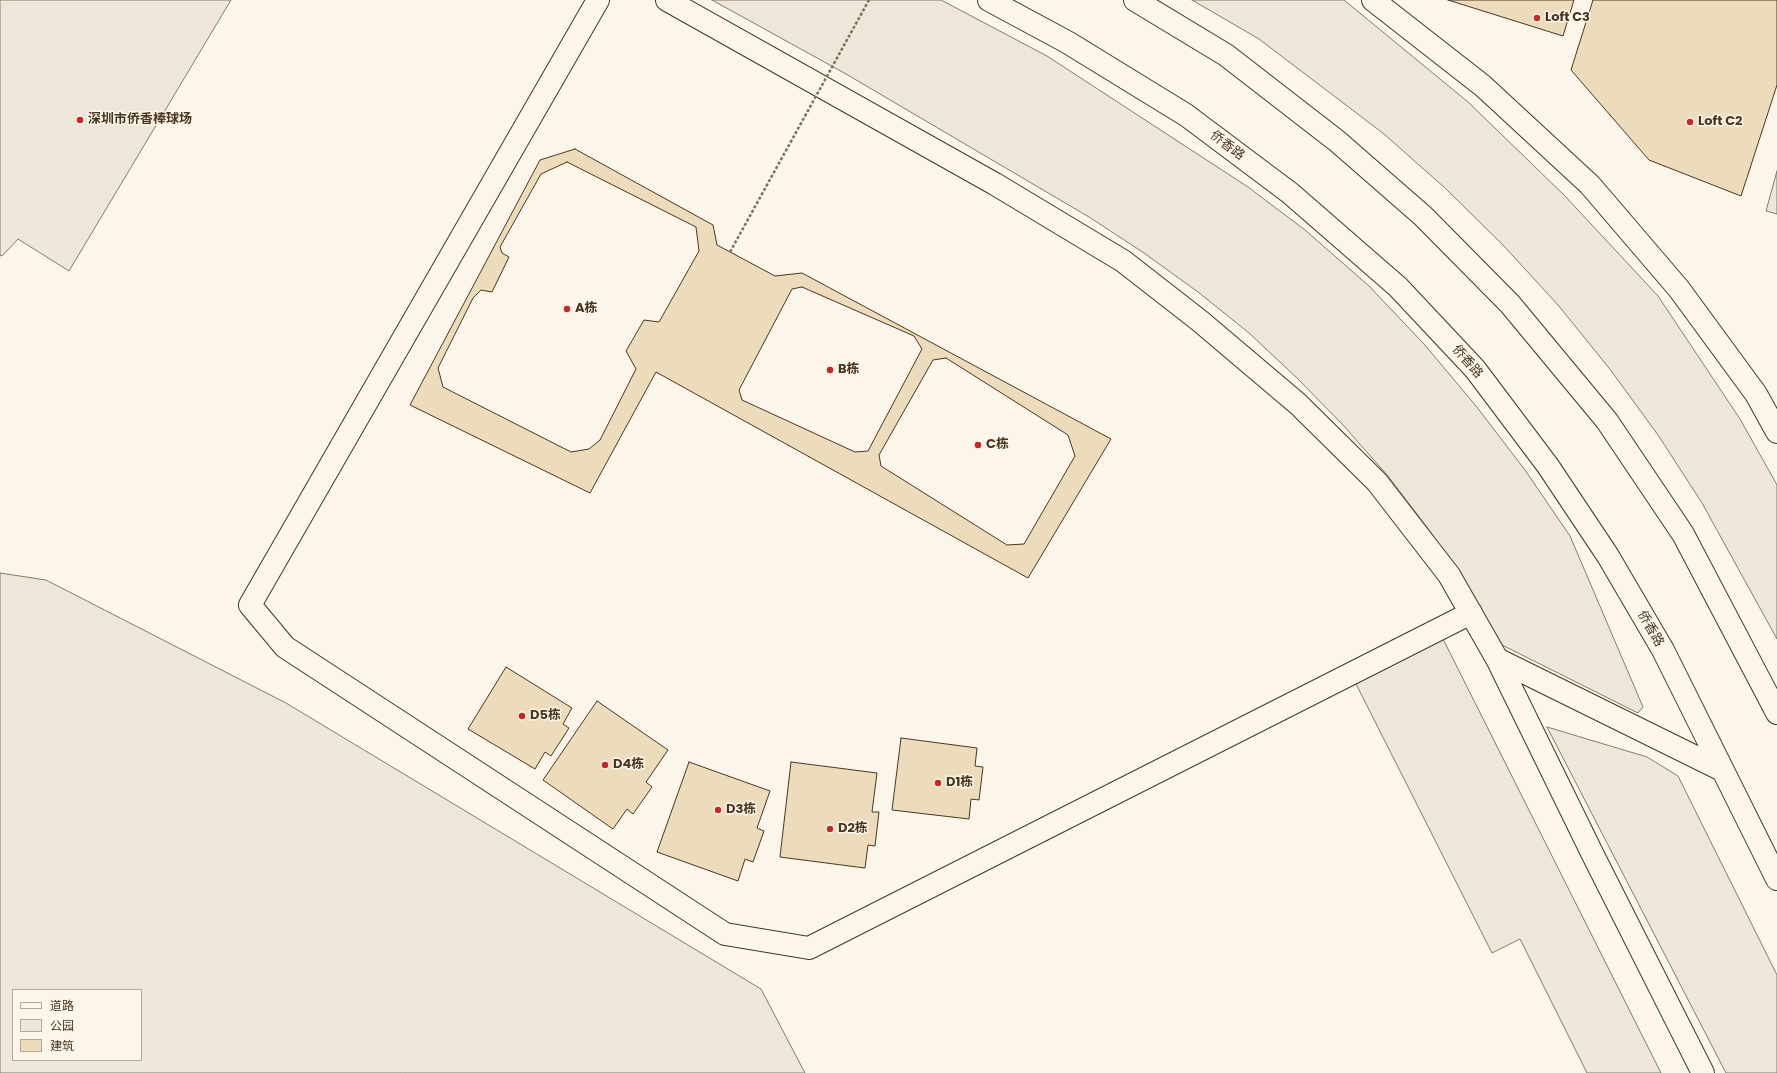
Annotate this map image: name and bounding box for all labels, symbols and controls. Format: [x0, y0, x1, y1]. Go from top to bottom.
place label: Loft C3 [1545, 10, 1590, 26]
marker: Loft C3 [1532, 13, 1542, 23]
place label: 深圳市侨香棒球场 [88, 112, 192, 128]
place label: Loft C2 [1698, 114, 1743, 130]
marker: 深圳市侨香棒球场 [75, 115, 85, 125]
marker: Loft C2 [1685, 117, 1695, 127]
street label: 侨香路 [1207, 128, 1247, 164]
place label: A栋 [575, 301, 598, 317]
marker: A栋 [562, 304, 572, 314]
street label: 侨香路 [1448, 342, 1486, 382]
place label: B栋 [838, 362, 860, 378]
marker: B栋 [825, 365, 835, 375]
place label: C栋 [986, 437, 1009, 453]
marker: C栋 [973, 440, 983, 450]
street label: 侨香路 [1633, 608, 1667, 650]
place label: D5栋 [530, 708, 561, 724]
marker: D5栋 [517, 711, 527, 721]
place label: D4栋 [613, 757, 644, 773]
marker: D4栋 [600, 760, 610, 770]
place label: D1栋 [946, 775, 973, 791]
marker: D1栋 [933, 778, 943, 788]
place label: D3栋 [726, 802, 756, 818]
marker: D3栋 [713, 805, 723, 815]
place label: D2栋 [838, 821, 868, 837]
marker: D2栋 [825, 824, 835, 834]
legend [12, 989, 142, 1061]
text: 道路 [50, 997, 74, 1014]
text: 公园 [50, 1017, 74, 1034]
text: 建筑 [50, 1037, 74, 1054]

